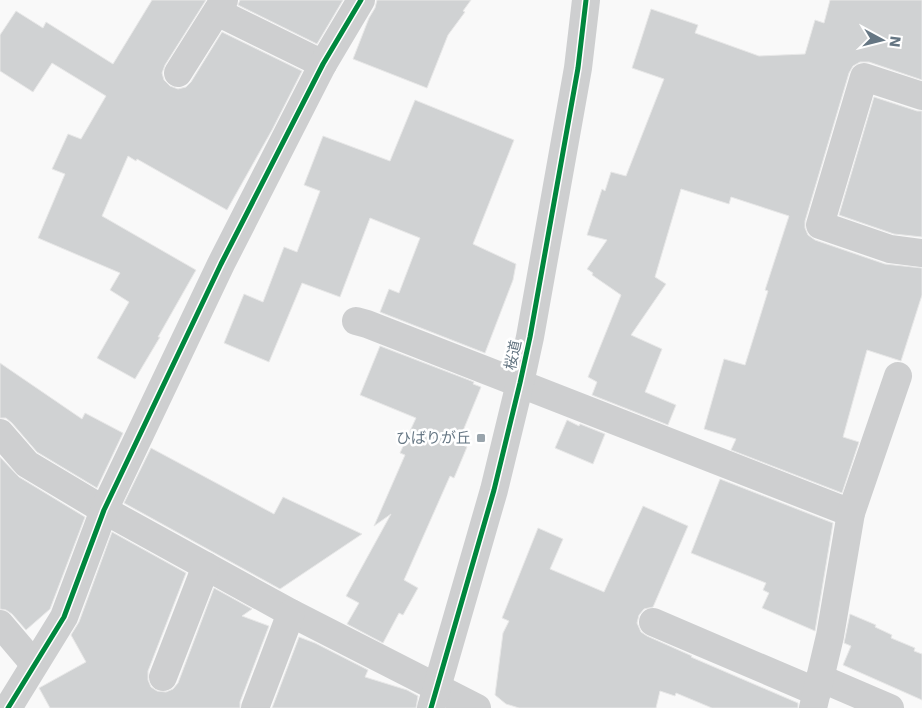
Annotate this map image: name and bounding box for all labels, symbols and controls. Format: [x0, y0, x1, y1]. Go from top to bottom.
north arrow [857, 15, 907, 65]
text: N [886, 35, 904, 48]
street label: 桜道 [501, 338, 525, 372]
place label: ひばりが丘 [396, 429, 471, 447]
marker: ひばりが丘 [475, 432, 487, 444]

